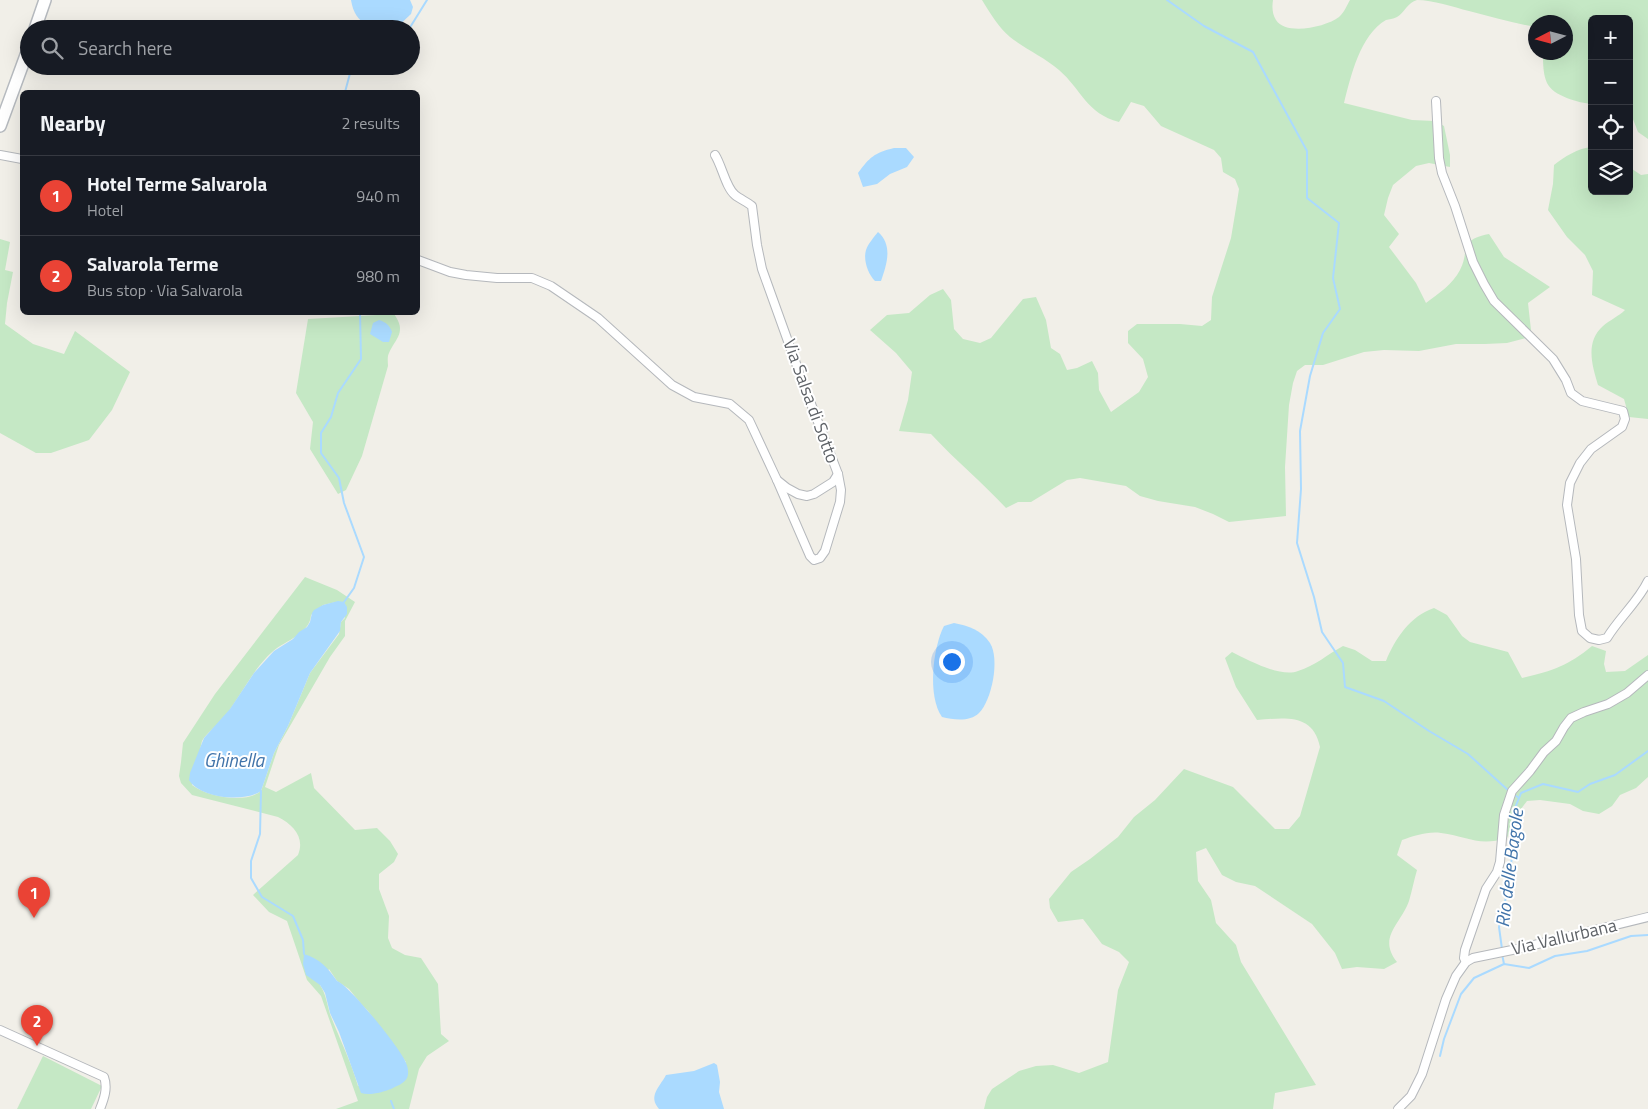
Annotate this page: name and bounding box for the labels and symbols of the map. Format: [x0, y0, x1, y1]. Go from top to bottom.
north arrow [1528, 15, 1573, 60]
street label: Via Salsa di Sotto [776, 335, 846, 467]
your location [939, 649, 965, 675]
water label: Ghinella [204, 745, 266, 774]
water label: Rio delle Bagole [1487, 806, 1530, 929]
pin: 1 [18, 877, 50, 918]
street label: Via Vallurbana [1508, 911, 1619, 962]
pin: 2 [21, 1005, 53, 1046]

